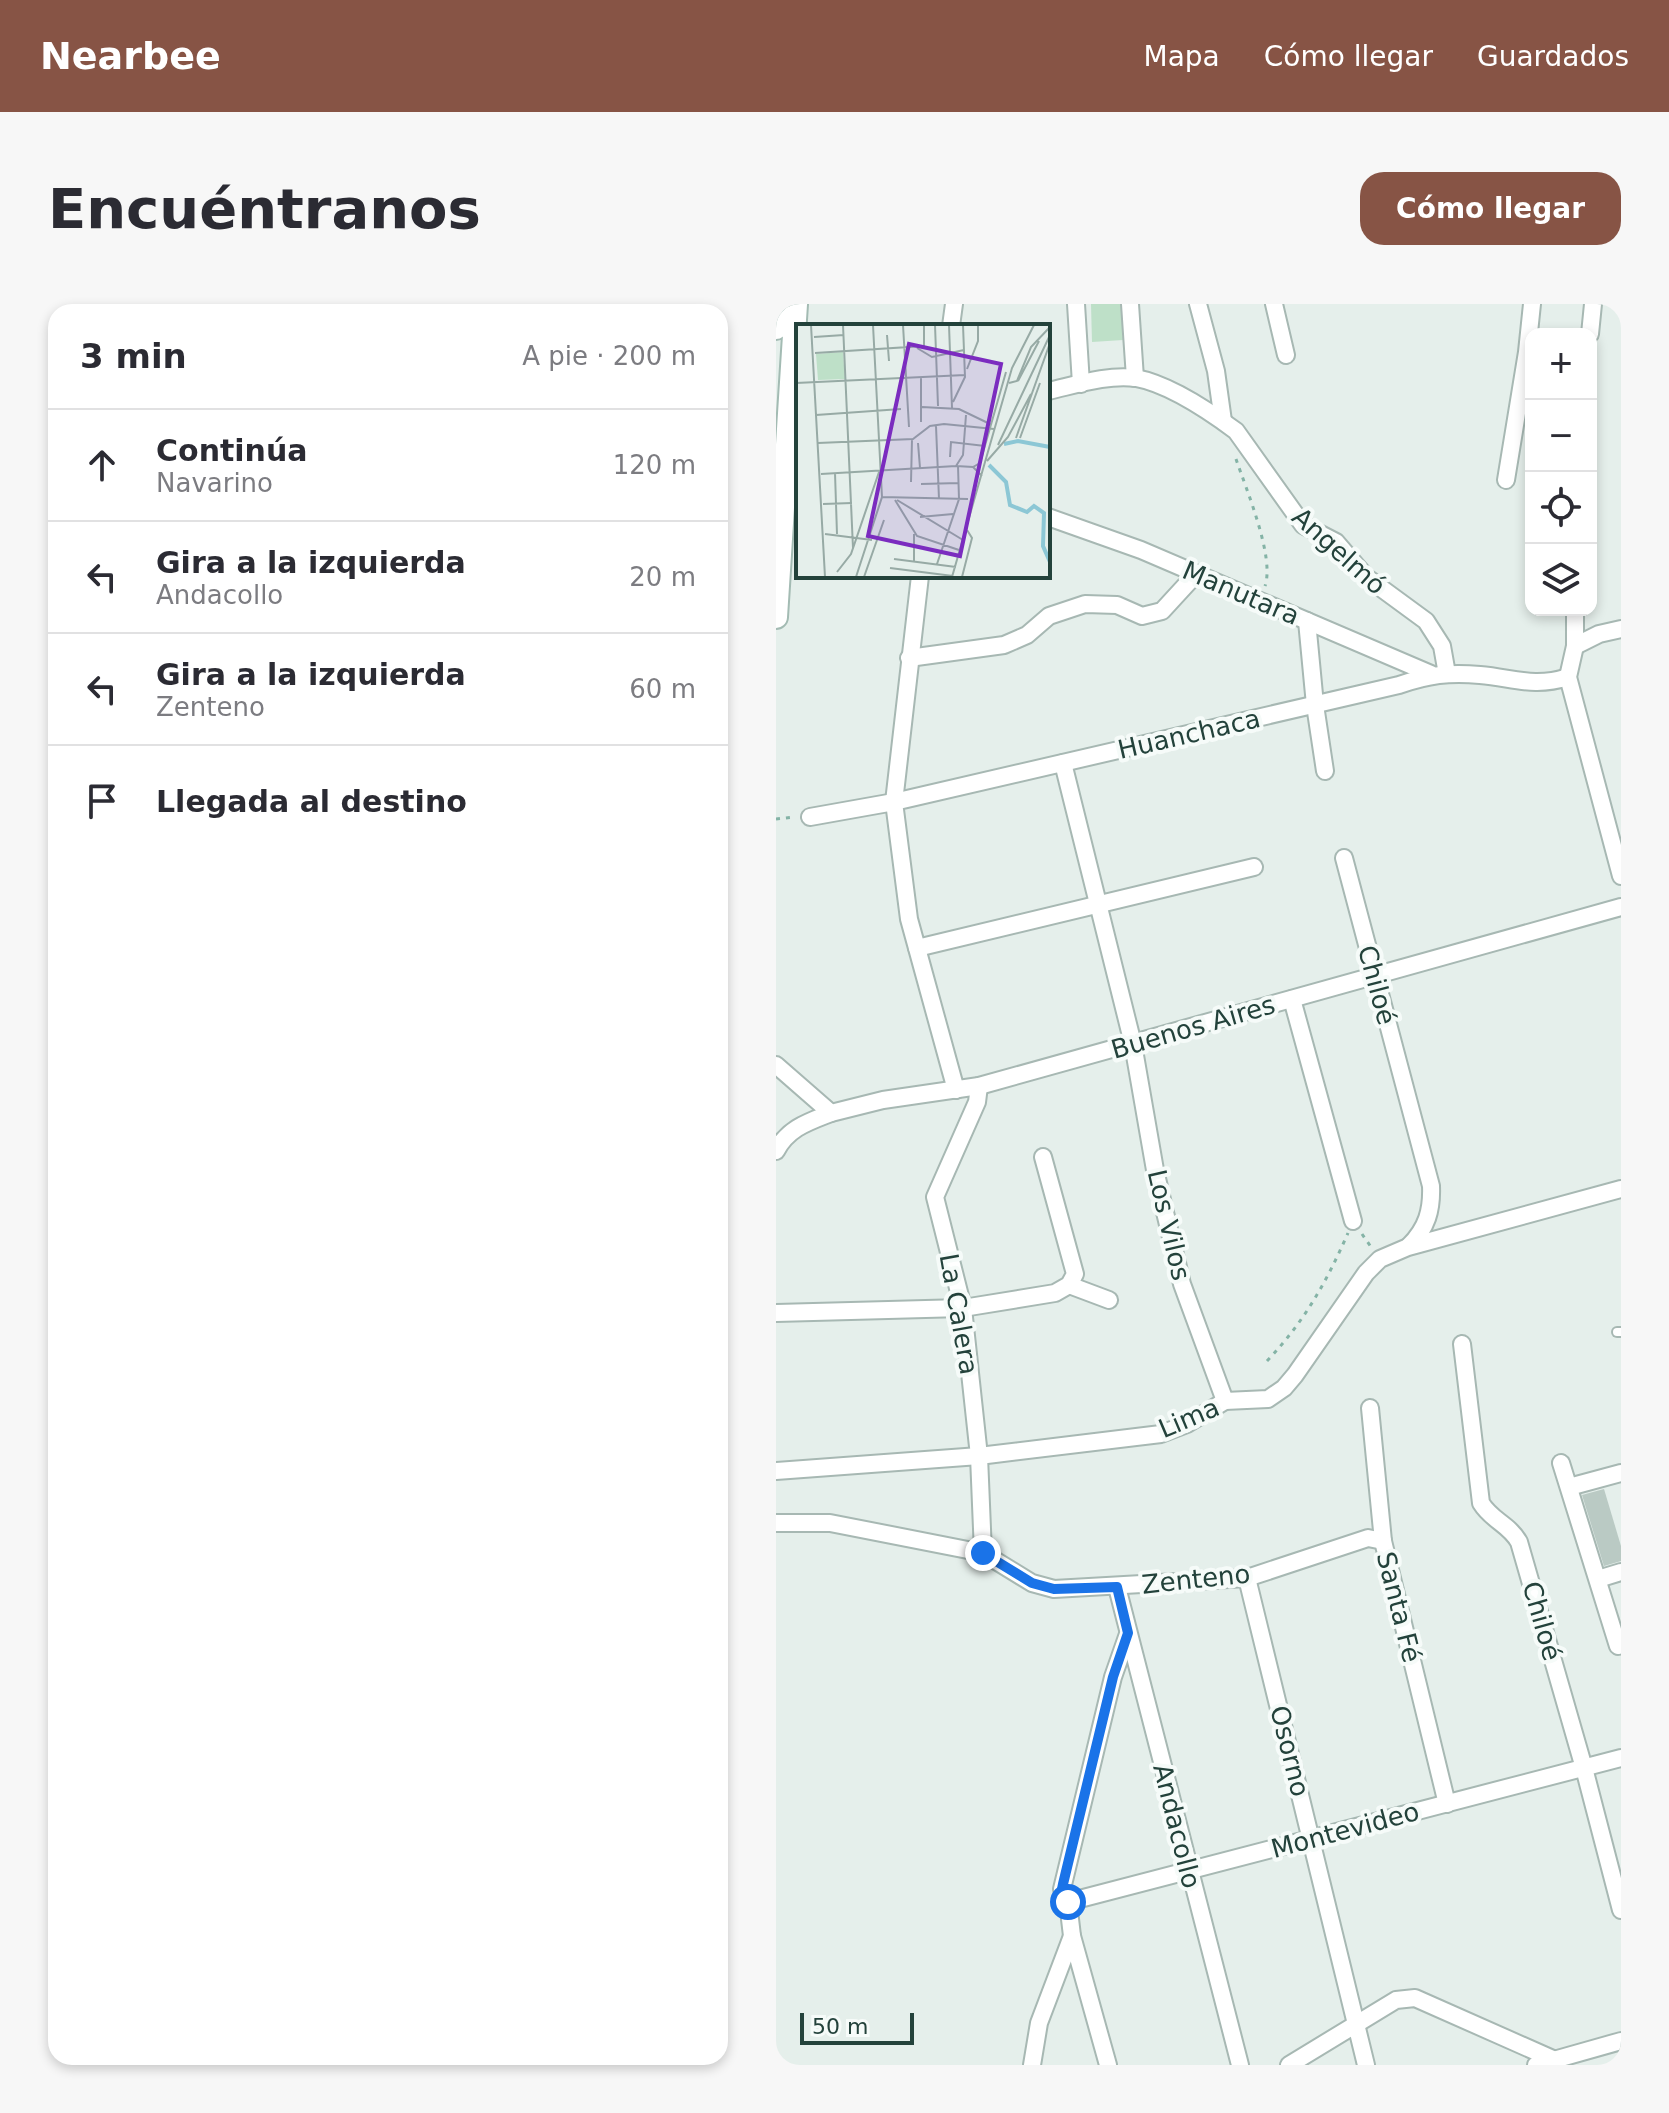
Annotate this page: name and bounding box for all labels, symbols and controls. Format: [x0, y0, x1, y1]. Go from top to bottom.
text: Nearbee [40, 34, 221, 78]
text: Mapa [1143, 40, 1220, 73]
text: Cómo llegar [1264, 40, 1433, 73]
text: Guardados [1477, 40, 1629, 73]
button: Cómo llegar [1360, 172, 1621, 245]
text: Encuéntranos [48, 176, 481, 241]
inset map [796, 324, 1050, 578]
map controls [1525, 328, 1597, 616]
button: + [1525, 328, 1597, 400]
text: 3 min [80, 336, 187, 376]
text: A pie · 200 m [522, 341, 696, 371]
button: − [1525, 400, 1597, 472]
text: Continúa [156, 433, 308, 468]
icon: ahead [80, 443, 124, 487]
text: 120 m [613, 450, 696, 480]
text: Navarino [156, 468, 273, 498]
button: locate [1525, 472, 1597, 544]
street label: Angelmó [1286, 501, 1392, 601]
button: layers [1525, 544, 1597, 616]
text: Gira a la izquierda [156, 545, 466, 580]
icon: left [80, 555, 124, 599]
street label: Manutara [1178, 555, 1304, 631]
text: 20 m [629, 562, 696, 592]
text: Andacollo [156, 580, 283, 610]
text: Gira a la izquierda [156, 657, 466, 692]
icon: left [80, 667, 124, 711]
text: 60 m [629, 674, 696, 704]
text: Zenteno [156, 692, 265, 722]
street label: Huanchaca [1115, 703, 1263, 765]
icon: arrive [80, 779, 124, 823]
text: Llegada al destino [156, 784, 467, 819]
street label: Chiloé [1352, 942, 1402, 1028]
street label: Buenos Aires [1108, 989, 1278, 1065]
street label: Los Vilos [1142, 1167, 1196, 1283]
street label: La Calera [934, 1251, 984, 1377]
street label: Lima [1154, 1392, 1224, 1444]
route end [965, 1535, 1001, 1571]
street label: Santa Fé [1371, 1549, 1427, 1665]
street label: Zenteno [1140, 1558, 1252, 1600]
street label: Chiloé [1516, 1578, 1568, 1664]
street label: Osorno [1264, 1702, 1316, 1800]
street label: Andacollo [1147, 1761, 1207, 1891]
street label: Montevideo [1268, 1796, 1422, 1864]
route start [1050, 1884, 1086, 1920]
scale bar [800, 2009, 914, 2045]
text: 50 m [812, 2014, 868, 2039]

